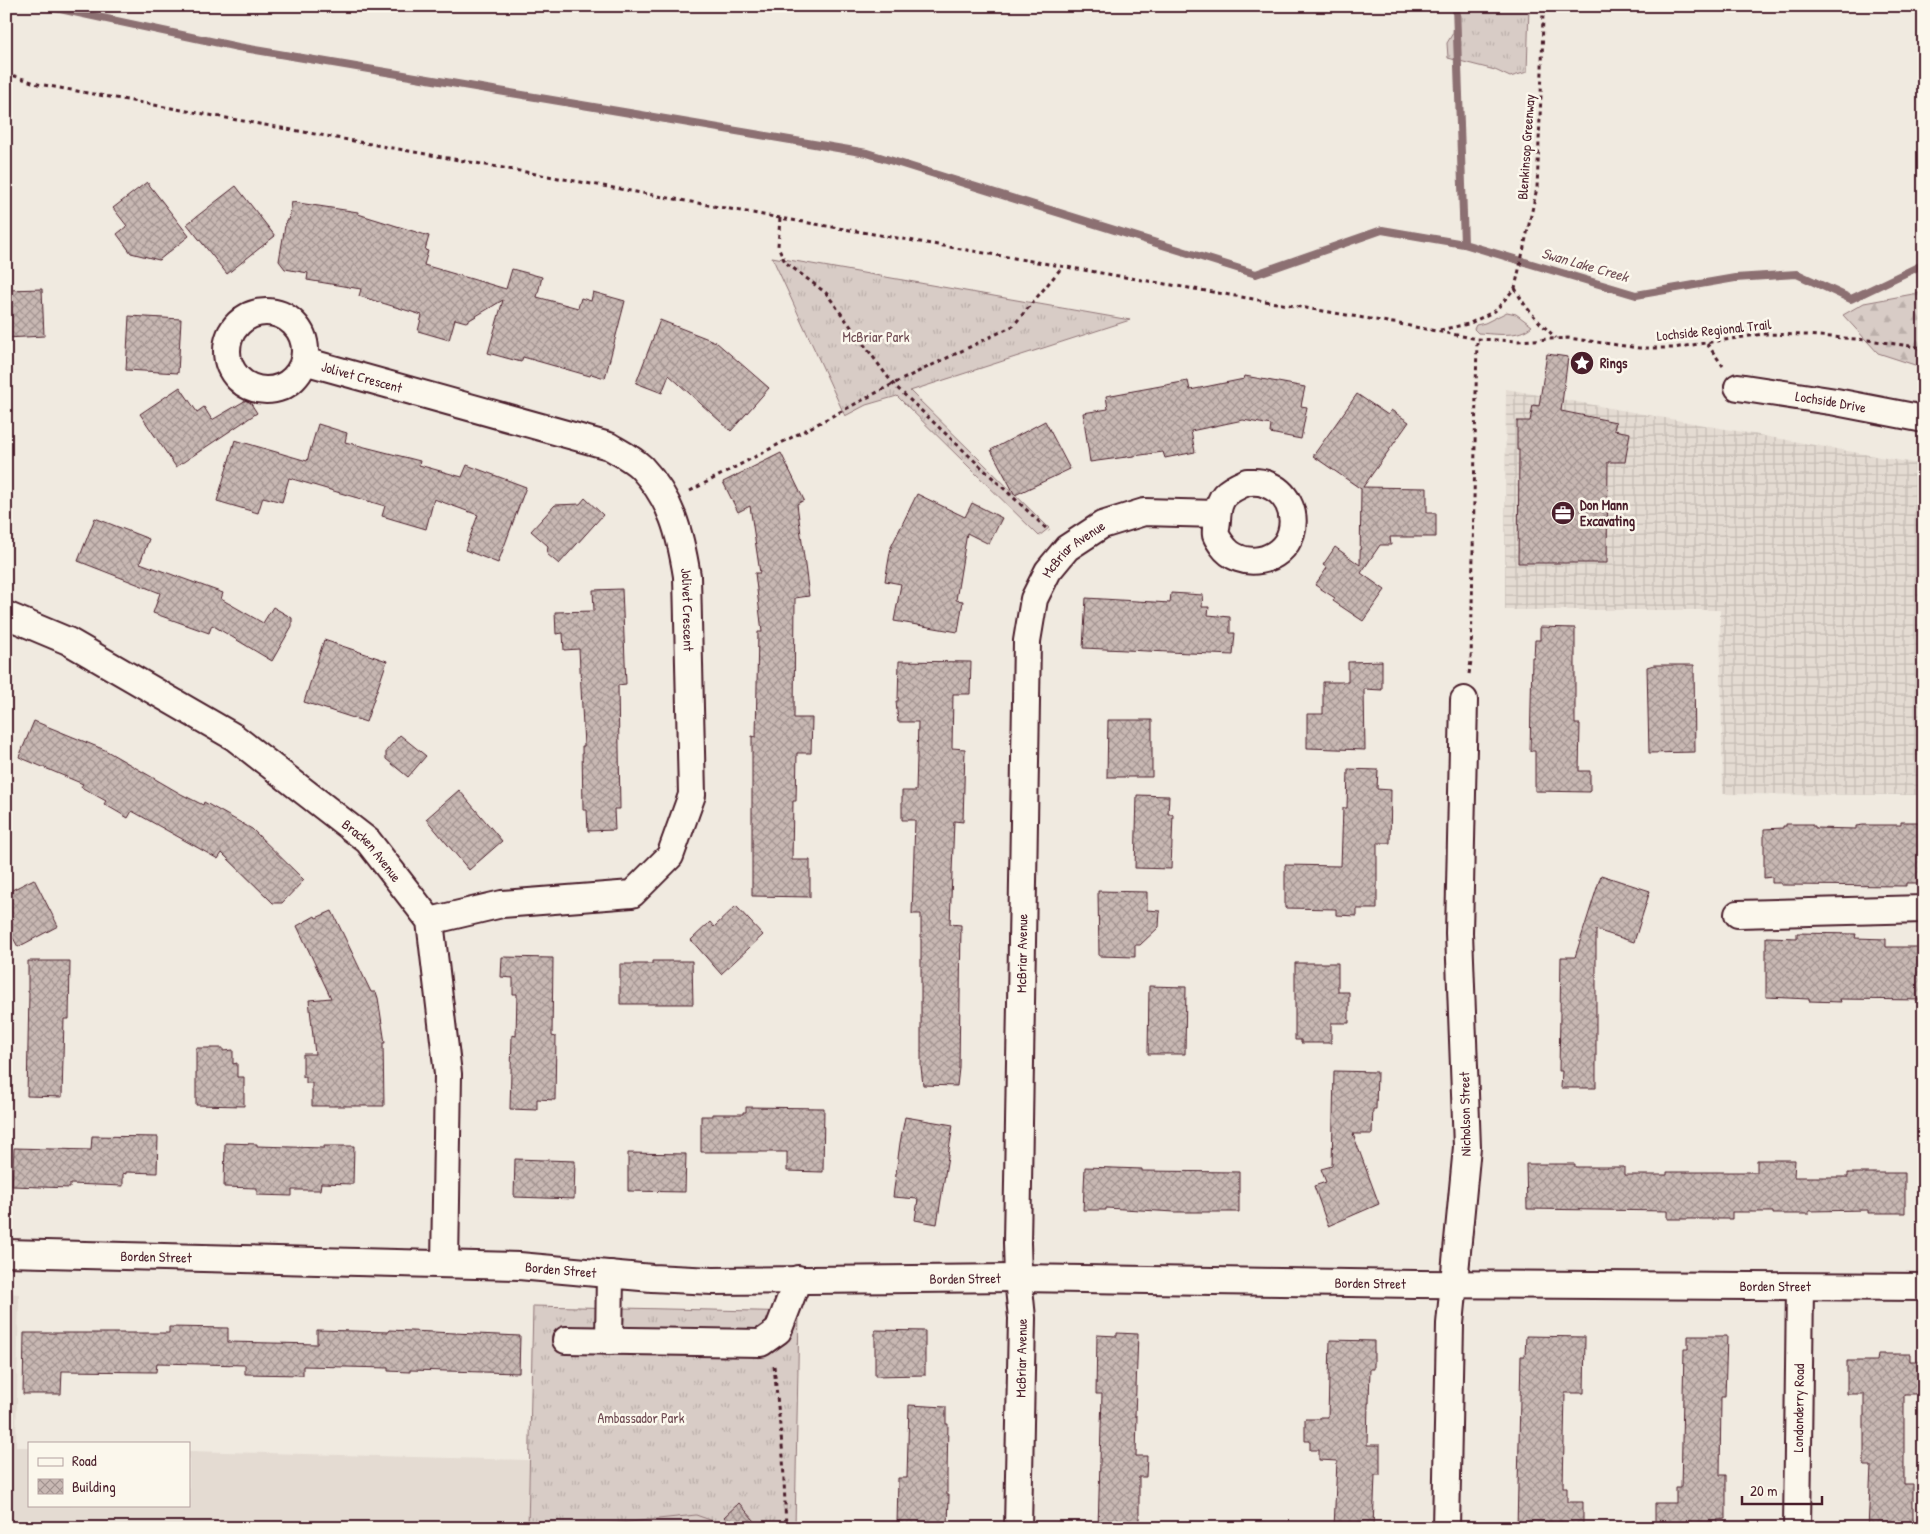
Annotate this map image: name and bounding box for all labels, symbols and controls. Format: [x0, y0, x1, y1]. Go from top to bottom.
street label: Blenkinsop Greenway [1512, 93, 1540, 200]
water label: Swan Lake Creek [1539, 242, 1633, 287]
street label: Lochside Regional Trail [1656, 314, 1772, 346]
park label: McBriar Park [843, 327, 910, 346]
place icon: Rings [1569, 350, 1595, 376]
place label: Rings [1600, 353, 1628, 374]
street label: Jolivet Crescent [319, 356, 405, 397]
street label: Lochside Drive [1794, 386, 1868, 417]
place label: Don Mann Excavating [1580, 495, 1635, 532]
office icon: Don Mann Excavating [1550, 500, 1576, 526]
street label: McBriar Avenue [1036, 516, 1109, 580]
street label: Jolivet Crescent [677, 566, 699, 652]
street label: Bracken Avenue [338, 814, 406, 886]
street label: McBriar Avenue [1011, 913, 1031, 993]
street label: Nicholson Street [1454, 1071, 1475, 1156]
street label: Borden Street [120, 1246, 192, 1267]
street label: Borden Street [524, 1257, 597, 1282]
street label: Borden Street [929, 1268, 1001, 1288]
street label: Borden Street [1334, 1273, 1406, 1293]
street label: Borden Street [1739, 1276, 1811, 1295]
street label: McBriar Avenue [1010, 1318, 1031, 1398]
street label: Londonderry Road [1788, 1363, 1809, 1452]
park label: Ambassador Park [597, 1408, 685, 1427]
legend [28, 1442, 190, 1506]
text: Road [72, 1450, 97, 1471]
scale bar [1742, 1474, 1822, 1506]
text: Building [72, 1476, 116, 1497]
text: 20 m [1750, 1480, 1777, 1501]

